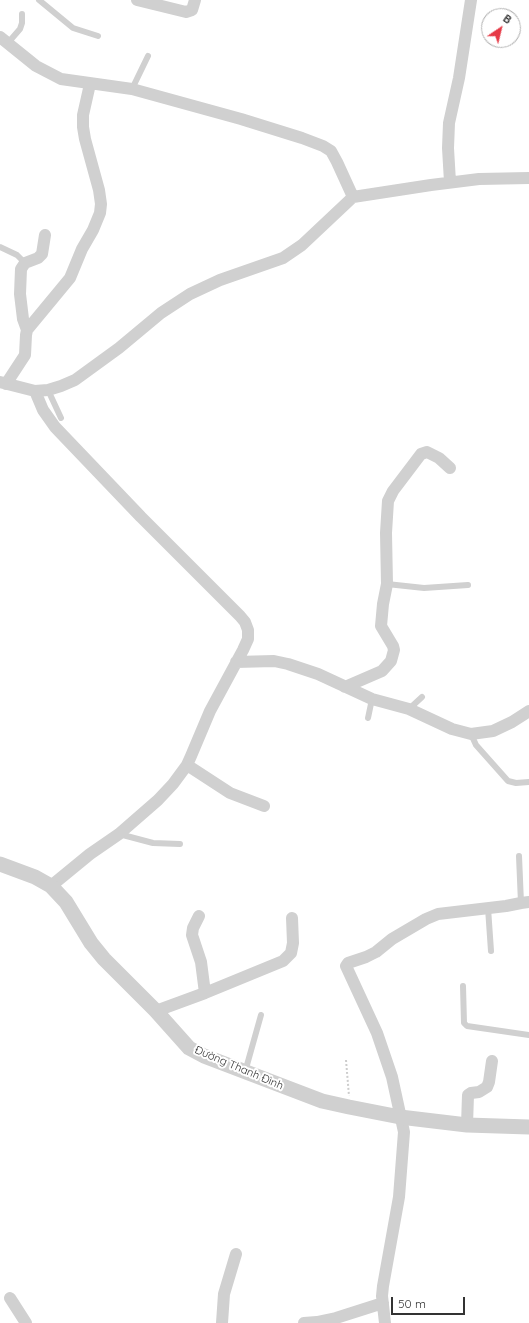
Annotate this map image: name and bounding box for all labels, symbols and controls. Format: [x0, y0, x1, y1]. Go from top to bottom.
north arrow [481, 8, 521, 48]
text: B [500, 11, 514, 27]
street label: Đường Thanh Đình [193, 1043, 285, 1093]
scale bar [393, 1289, 467, 1315]
text: 50 m [398, 1296, 426, 1311]

